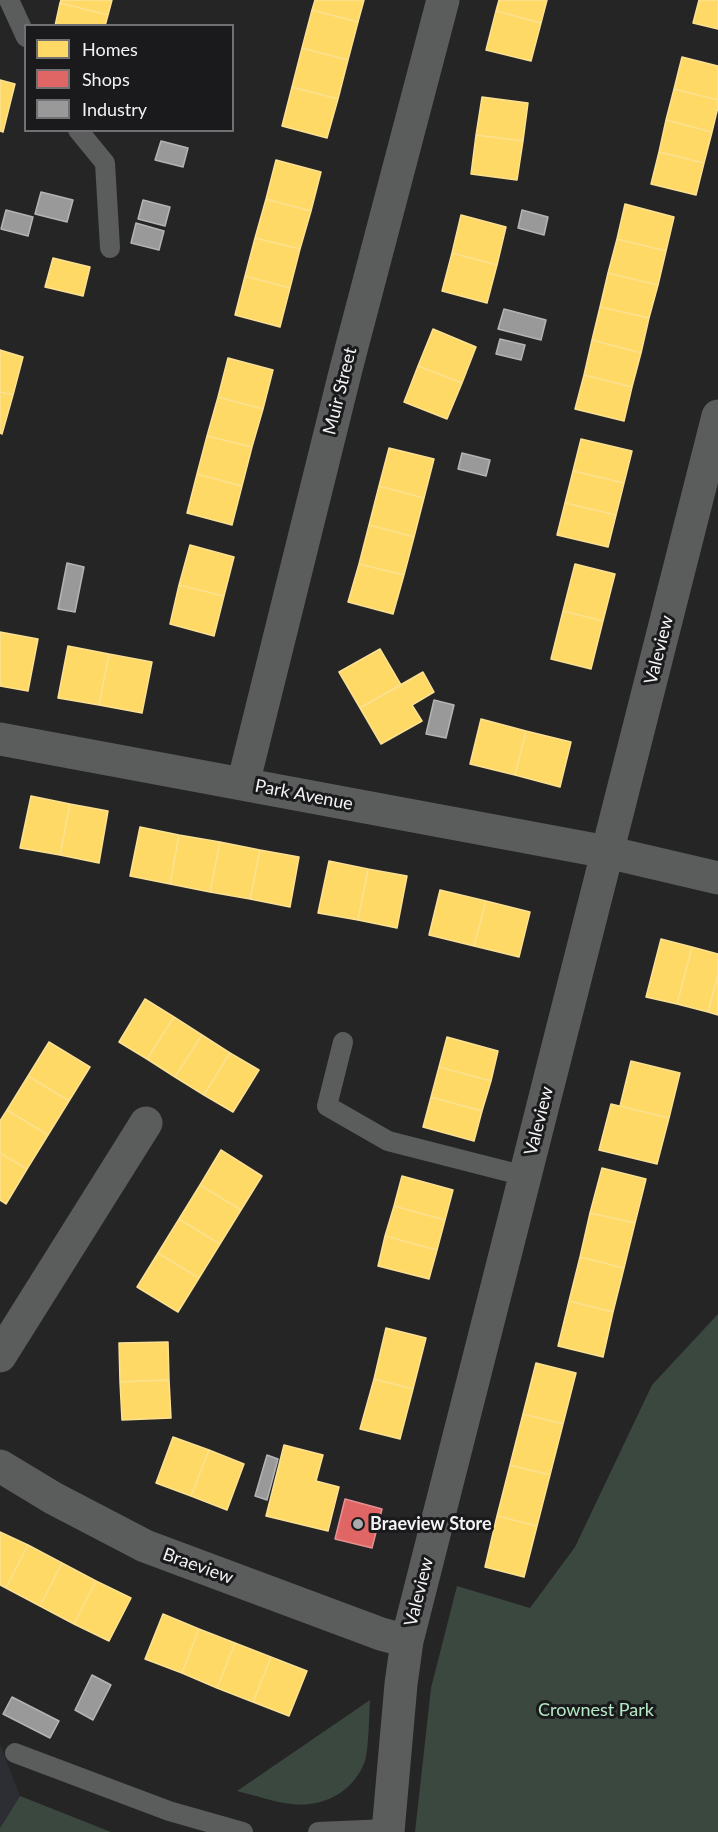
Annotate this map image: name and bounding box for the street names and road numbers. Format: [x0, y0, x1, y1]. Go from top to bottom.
street label: Muir Street [319, 345, 361, 437]
street label: Valeview [640, 613, 678, 687]
street label: Park Avenue [253, 775, 355, 815]
street label: Valeview [520, 1084, 558, 1158]
street label: Braeview [160, 1543, 236, 1589]
street label: Valeview [400, 1555, 438, 1629]

